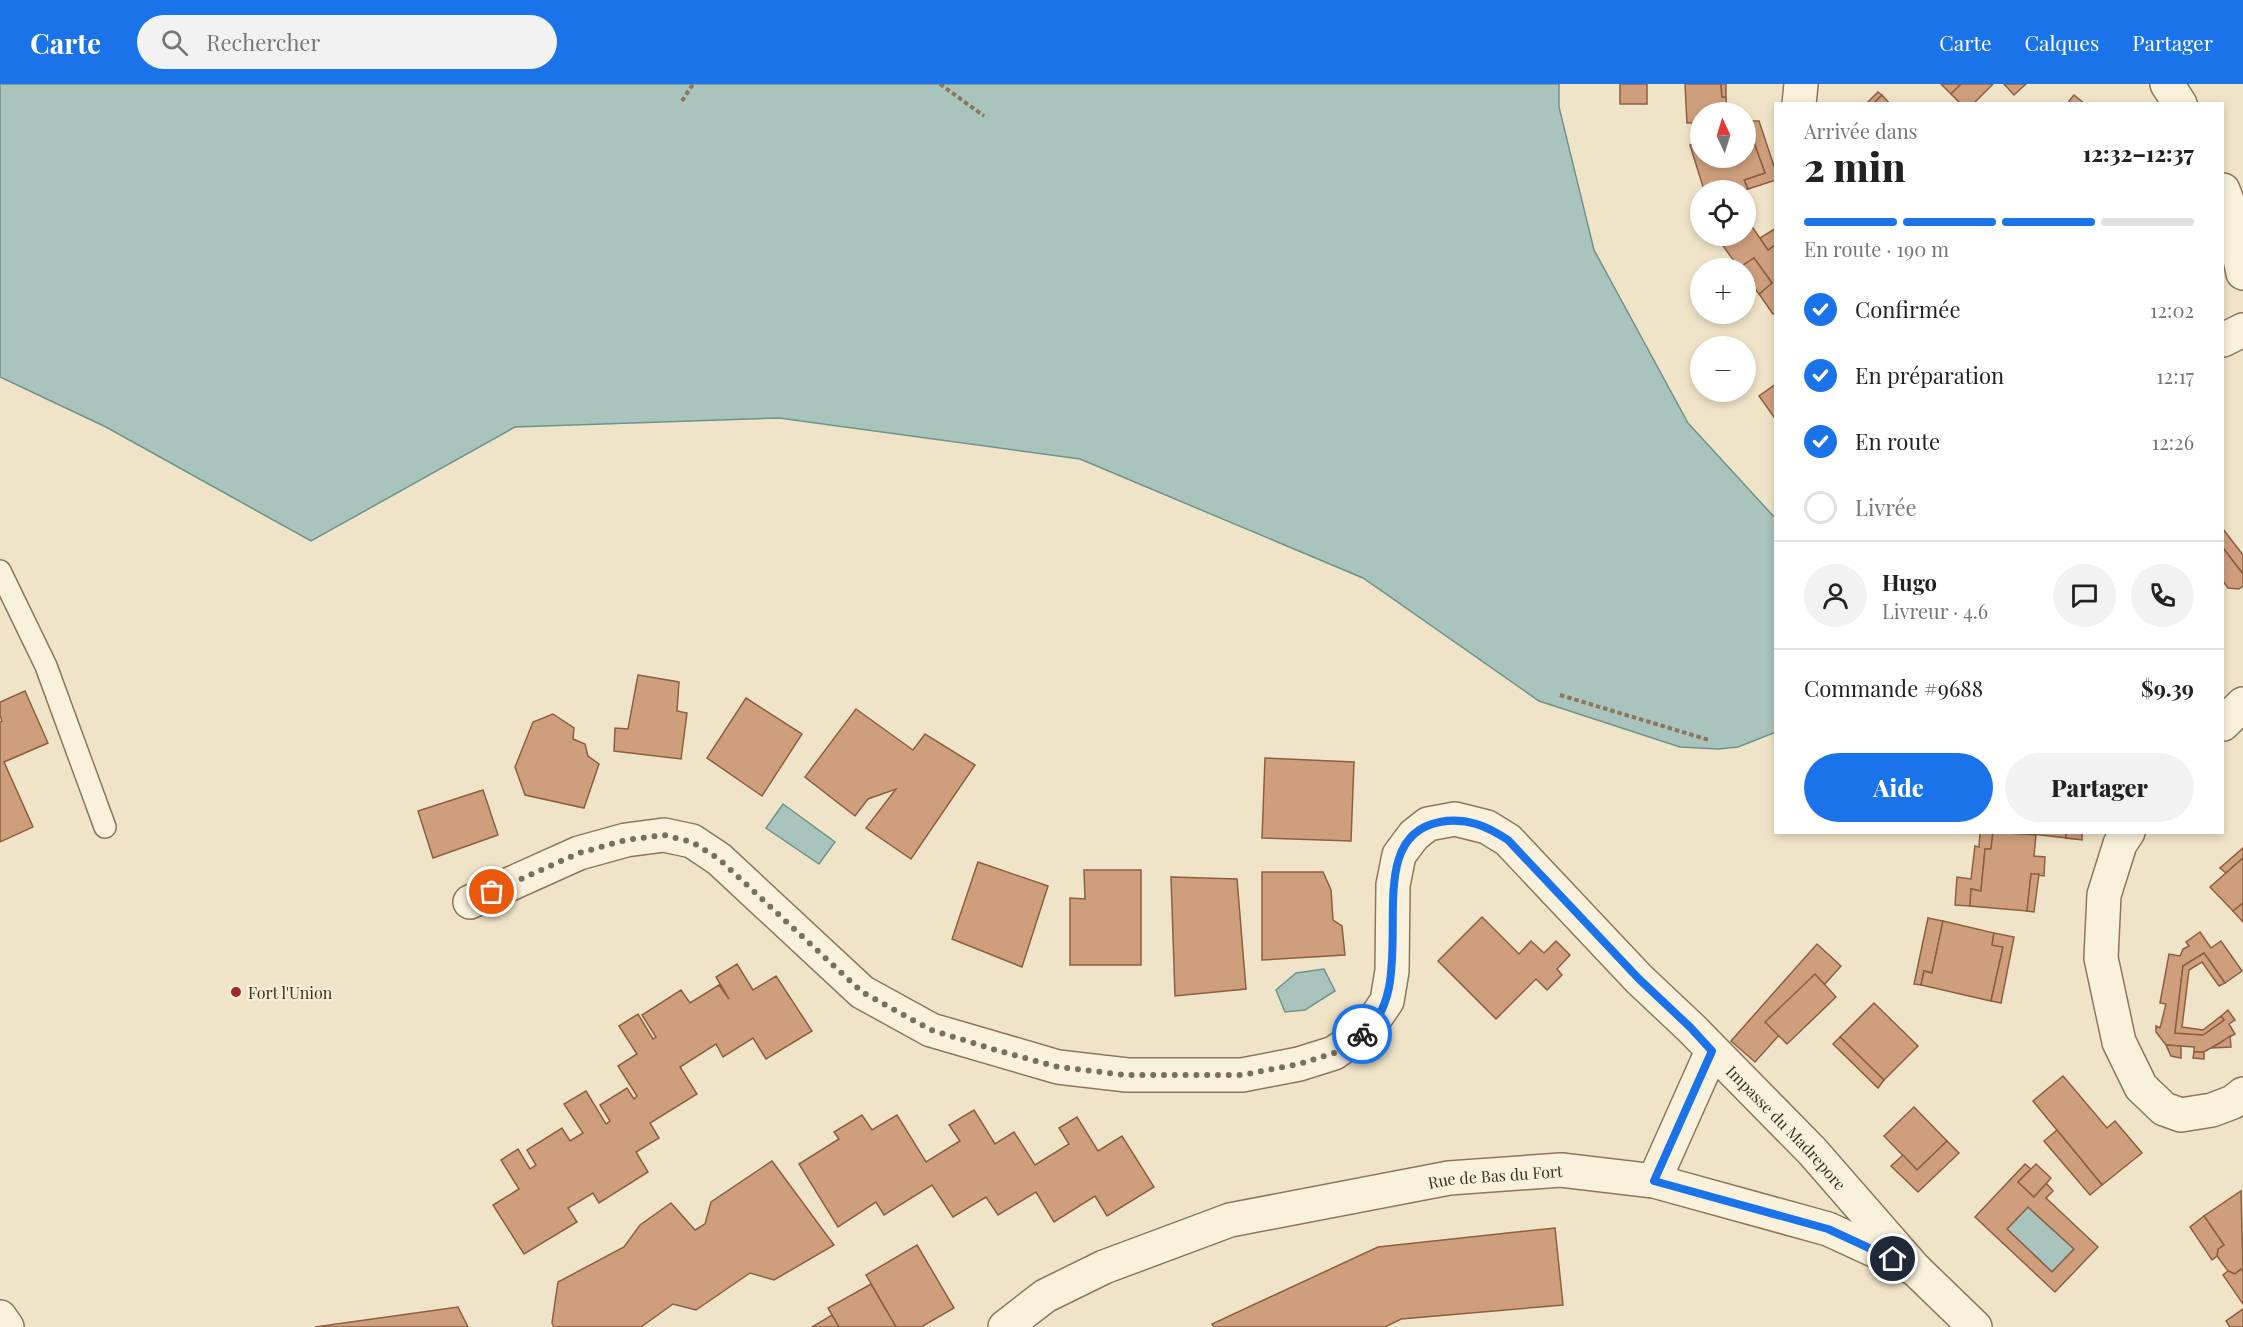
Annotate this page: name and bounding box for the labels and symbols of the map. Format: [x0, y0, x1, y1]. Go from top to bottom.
north arrow [1690, 102, 1756, 168]
pin [466, 866, 517, 917]
place label: Fort l'Union [248, 982, 333, 1003]
marker: Fort l'Union [229, 985, 243, 999]
courier [1332, 1004, 1392, 1064]
street label: Impasse du Madrepore [1722, 1060, 1851, 1194]
street label: Rue de Bas du Fort [1426, 1159, 1564, 1192]
pin [1867, 1233, 1918, 1284]

